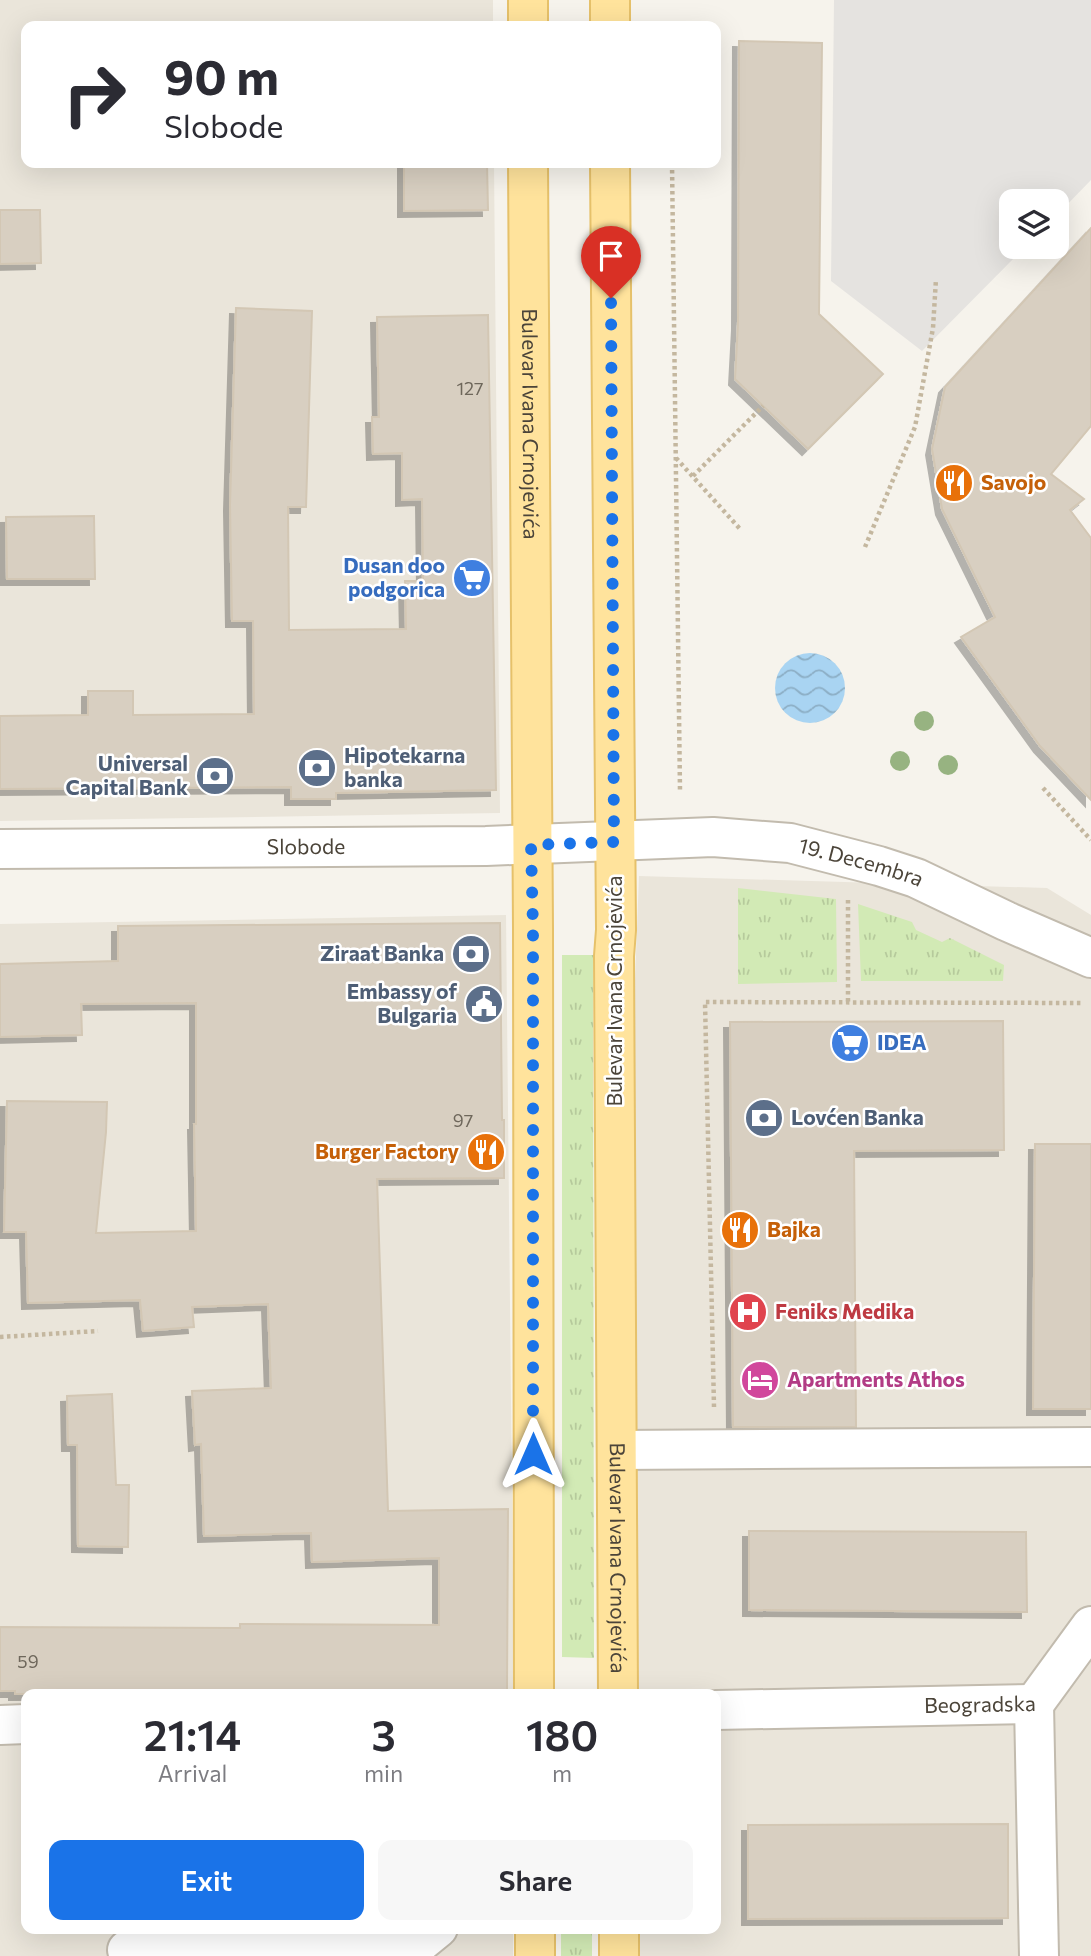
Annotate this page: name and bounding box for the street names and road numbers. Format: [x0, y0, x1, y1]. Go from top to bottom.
street label: Bulevar Ivana Crnojevića [518, 308, 544, 540]
street label: 19. Decembra [796, 832, 928, 891]
street label: Slobode [267, 833, 345, 858]
street label: Bulevar Ivana Crnojevića [601, 876, 626, 1106]
street label: Bulevar Ivana Crnojevića [606, 1442, 632, 1673]
street label: Beogradska [924, 1690, 1036, 1717]

